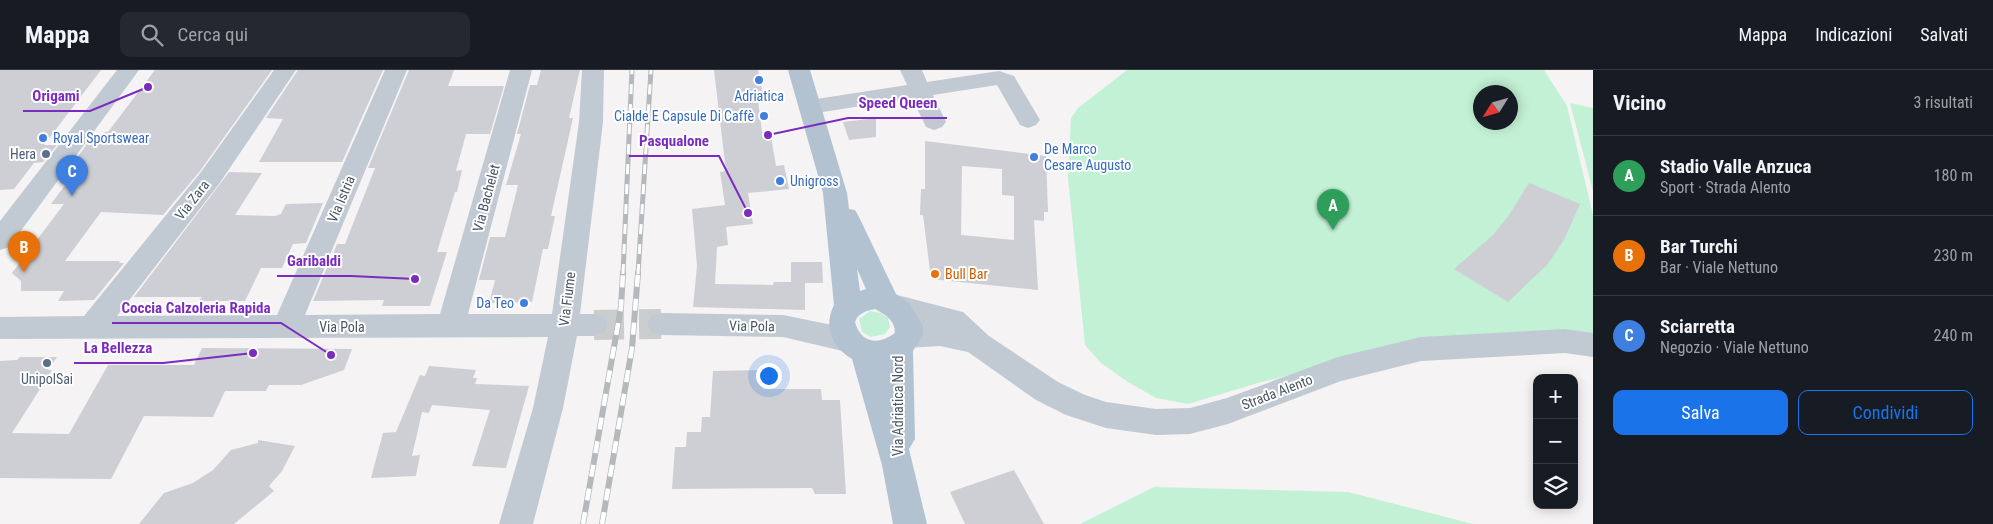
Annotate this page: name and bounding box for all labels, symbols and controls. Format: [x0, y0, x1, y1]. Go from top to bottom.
search box [120, 12, 470, 57]
text: Mappa [25, 21, 90, 49]
icon: search [138, 21, 166, 49]
text: Cerca qui [178, 23, 248, 46]
text: Mappa [1739, 24, 1787, 45]
text: Indicazioni [1815, 24, 1892, 45]
text: Salvati [1920, 24, 1968, 45]
marker: Adriatica [753, 74, 765, 86]
callout: Origami [23, 81, 90, 111]
north arrow [1473, 85, 1518, 130]
text: Origami [32, 87, 80, 105]
place label: Adriatica [734, 88, 784, 104]
callout: Speed Queen [848, 88, 947, 118]
text: Vicino [1613, 91, 1666, 115]
text: 3 risultati [1913, 93, 1973, 112]
text: Speed Queen [859, 94, 937, 112]
place label: Cialde E Capsule Di Caffè [614, 108, 754, 124]
marker: Cialde E Capsule Di Caffè [758, 110, 770, 122]
callout: Pasqualone [629, 126, 719, 156]
place label: Royal Sportswear [53, 130, 149, 146]
marker: Royal Sportswear [37, 132, 49, 144]
text: Pasqualone [639, 132, 709, 150]
place label: De Marco Cesare Augusto [1044, 141, 1131, 173]
place label: Hera [10, 146, 36, 162]
marker: Hera [40, 148, 52, 160]
marker: De Marco Cesare Augusto [1028, 151, 1040, 163]
pin: C [56, 155, 88, 196]
text: Stadio Valle Anzuca [1660, 155, 1812, 178]
street label: Via Bachelet [469, 163, 503, 233]
text: A [1624, 166, 1634, 185]
text: 180 m [1934, 166, 1973, 185]
street label: Via Istria [324, 173, 358, 225]
place label: Unigross [790, 173, 839, 189]
marker: Unigross [774, 175, 786, 187]
street label: Via Zara [172, 177, 212, 223]
text: Sport · Strada Alento [1660, 178, 1791, 197]
pin: A [1317, 189, 1349, 230]
pin: B [8, 231, 40, 272]
text: Bar Turchi [1660, 235, 1738, 258]
callout: Garibaldi [277, 246, 351, 276]
text: B [1625, 246, 1633, 265]
text: 230 m [1934, 246, 1973, 265]
text: Garibaldi [287, 252, 341, 270]
text: Bar · Viale Nettuno [1660, 258, 1778, 277]
place label: Bull Bar [945, 266, 988, 282]
marker: Bull Bar [929, 268, 941, 280]
street label: Via Fiume [556, 270, 578, 327]
callout: Coccia Calzoleria Rapida [112, 293, 281, 323]
place label: Da Teo [476, 295, 514, 311]
marker: Da Teo [518, 297, 530, 309]
text: Coccia Calzoleria Rapida [122, 299, 270, 317]
text: Sciarretta [1660, 315, 1735, 338]
street label: Via Pola [729, 318, 775, 334]
street label: Via Pola [319, 319, 365, 335]
text: C [1624, 326, 1634, 345]
text: 240 m [1934, 326, 1973, 345]
callout: La Bellezza [74, 333, 163, 363]
text: Negozio · Viale Nettuno [1660, 338, 1809, 357]
text: La Bellezza [84, 339, 152, 357]
street label: Via Adriatica Nord [890, 356, 906, 456]
marker: UnipolSai [41, 357, 53, 369]
your location [756, 363, 782, 389]
place label: UnipolSai [21, 371, 73, 387]
street label: Strada Alento [1239, 371, 1315, 413]
map controls [1533, 374, 1578, 509]
button: + [1533, 374, 1578, 419]
button: Salva [1613, 390, 1788, 435]
button: Condividi [1798, 390, 1973, 435]
button: − [1533, 419, 1578, 464]
button: layers [1533, 464, 1578, 509]

